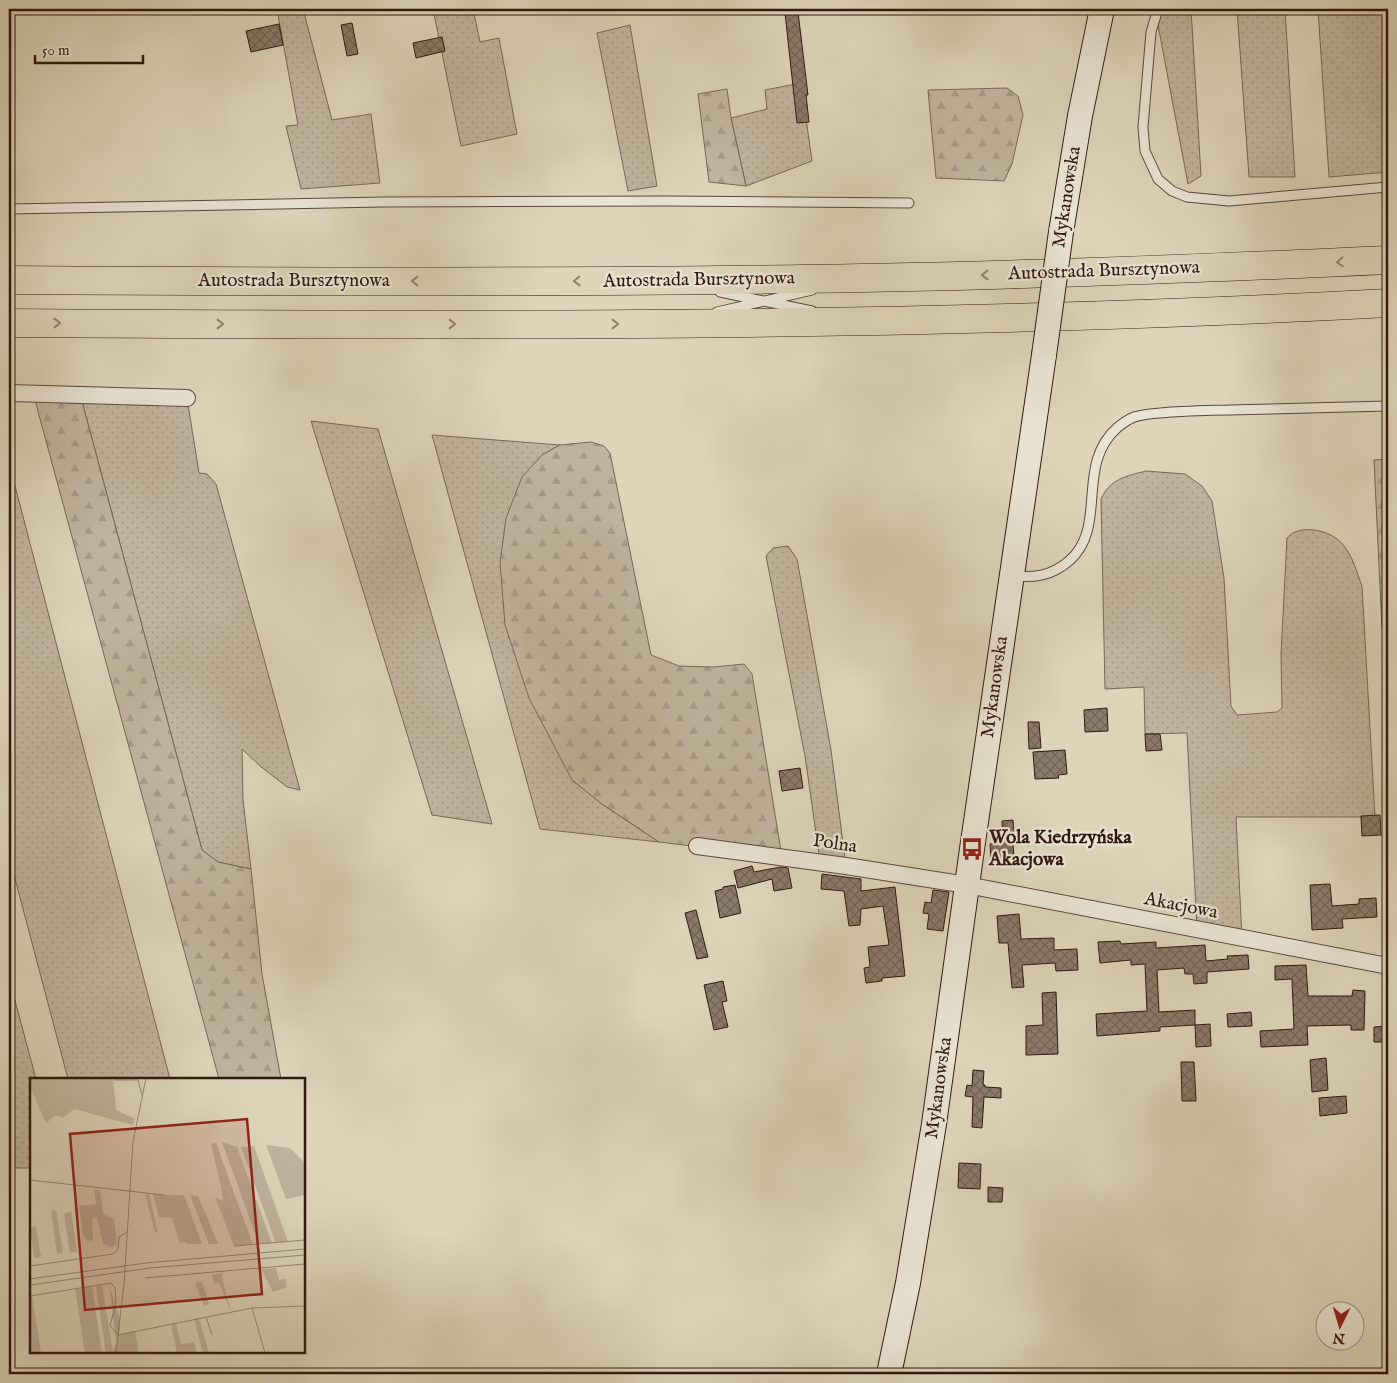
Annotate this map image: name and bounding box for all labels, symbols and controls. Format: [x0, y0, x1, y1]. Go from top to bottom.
scale bar [35, 32, 142, 64]
text: 50 m [42, 41, 70, 60]
street label: Mykanowska [1047, 144, 1087, 250]
street label: Autostrada Bursztynowa [1007, 256, 1201, 286]
one-way arrow [1335, 256, 1343, 267]
street label: Autostrada Bursztynowa [602, 266, 796, 294]
street label: Autostrada Bursztynowa [197, 269, 391, 293]
one-way arrow [981, 270, 988, 280]
one-way arrow [411, 276, 418, 286]
one-way arrow [573, 276, 581, 286]
one-way arrow [54, 318, 62, 328]
one-way arrow [216, 319, 224, 329]
one-way arrow [449, 319, 457, 329]
one-way arrow [612, 319, 619, 329]
street label: Mykanowska [976, 634, 1014, 739]
place label: Wola Kiedrzyńska Akacjowa [988, 826, 1133, 872]
street label: Polna [811, 829, 859, 859]
bus stop icon: Wola Kiedrzyńska Akacjowa [959, 836, 985, 862]
street label: Akacjowa [1141, 887, 1221, 925]
street label: Mykanowska [920, 1035, 958, 1140]
inset map [30, 1078, 305, 1353]
north arrow [1314, 1300, 1364, 1350]
text: N [1332, 1328, 1347, 1348]

